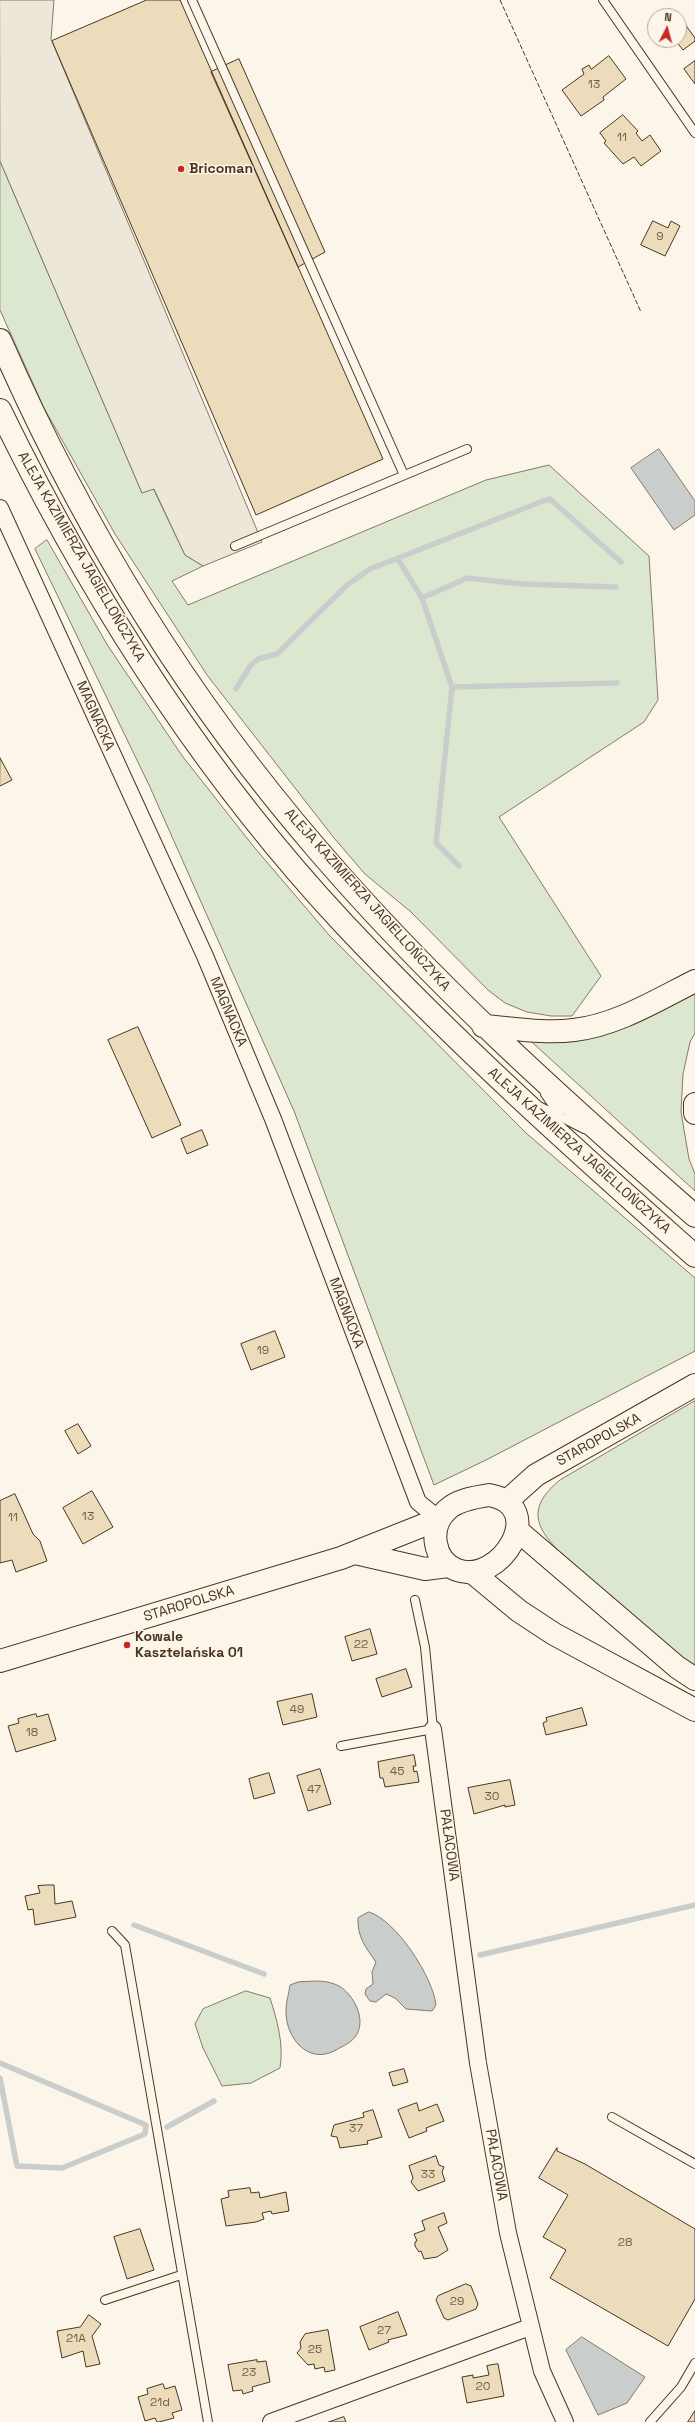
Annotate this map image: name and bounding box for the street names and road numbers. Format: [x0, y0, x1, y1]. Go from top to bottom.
street label: ALEJA KAZIMIERZA JAGIELLOŃCZYKA [14, 449, 148, 665]
street label: MAGNACKA [72, 679, 118, 753]
street label: ALEJA KAZIMIERZA JAGIELLOŃCZYKA [280, 805, 454, 995]
street label: MAGNACKA [206, 974, 250, 1050]
street label: ALEJA KAZIMIERZA JAGIELLOŃCZYKA [484, 1064, 674, 1238]
street label: MAGNACKA [325, 1275, 367, 1351]
street label: STAROPOLSKA [554, 1410, 644, 1470]
street label: STAROPOLSKA [142, 1582, 236, 1626]
street label: PAŁACOWA [436, 1808, 462, 1882]
street label: PAŁACOWA [481, 2128, 511, 2202]

